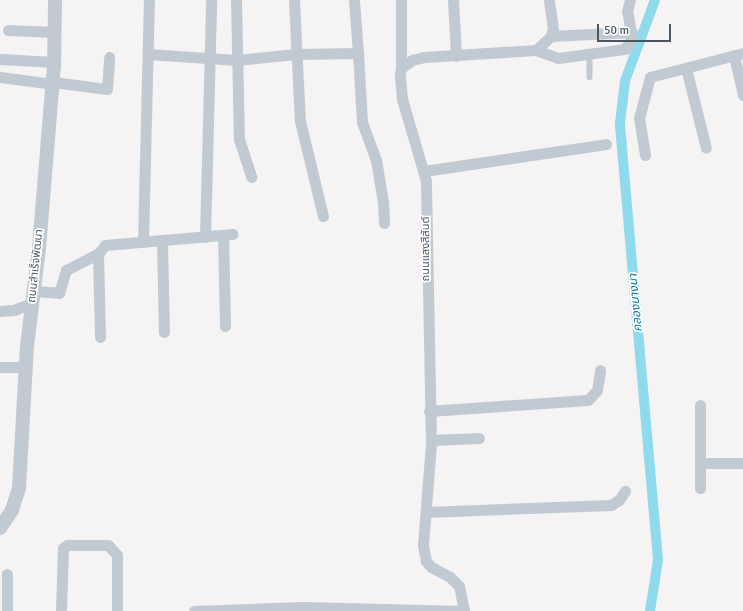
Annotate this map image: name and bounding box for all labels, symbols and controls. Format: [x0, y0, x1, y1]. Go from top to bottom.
scale bar [599, 16, 673, 42]
text: 50 m [604, 23, 629, 38]
street label: ถนนแสงสีสันต์ [419, 217, 433, 281]
street label: ถนนสำเร็จพัฒนา [26, 229, 46, 303]
water label: คลองบางนา [626, 273, 646, 333]

